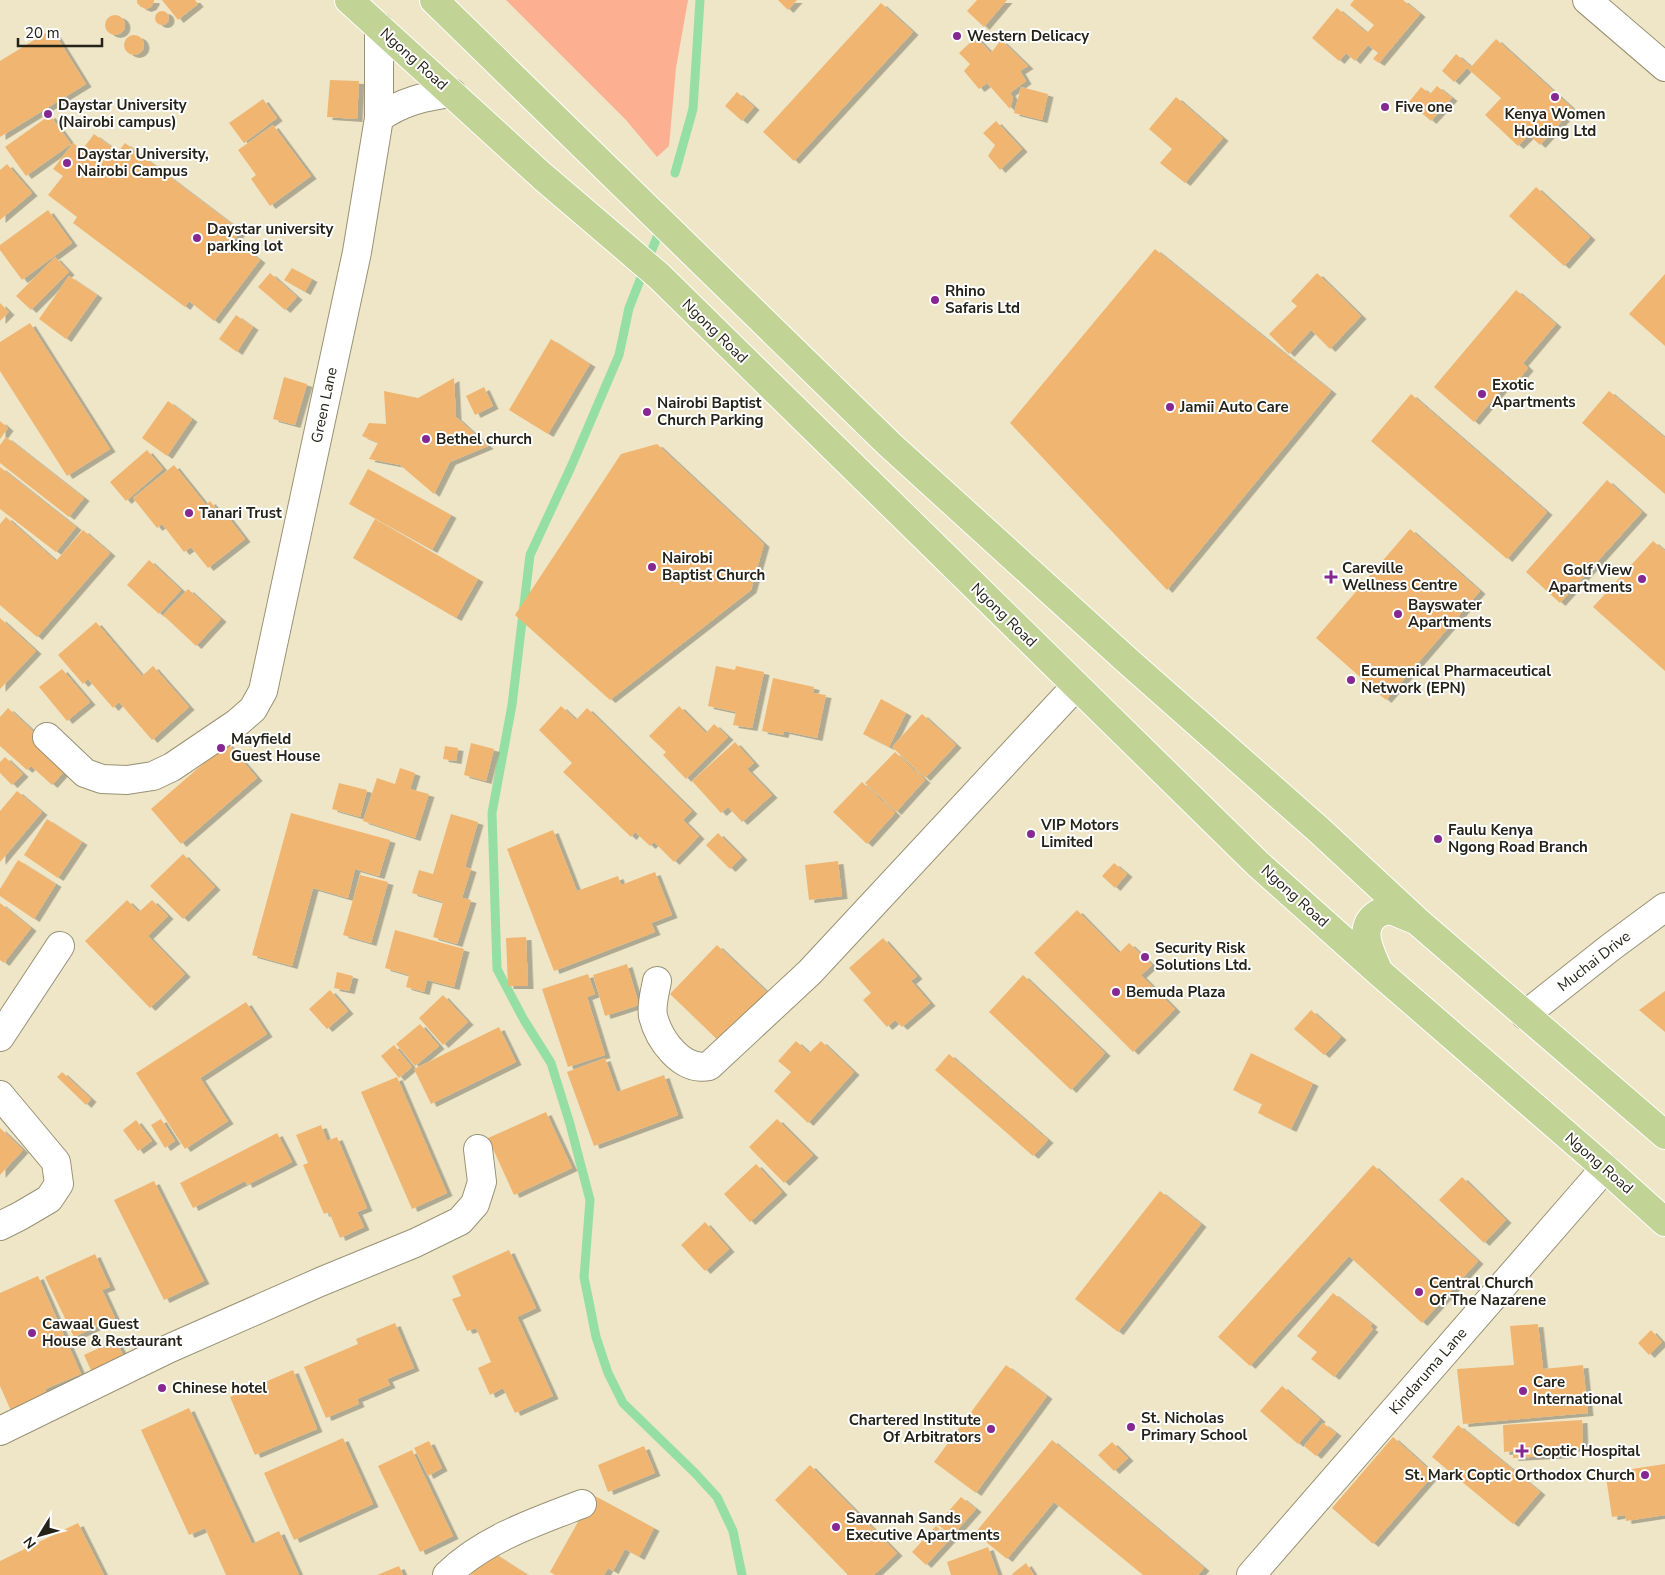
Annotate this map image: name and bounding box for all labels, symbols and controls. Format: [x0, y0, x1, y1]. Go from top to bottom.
scale bar [18, 15, 101, 47]
text: 20 m [25, 23, 60, 43]
street label: Ngong Road [376, 23, 452, 95]
place label: Western Delicacy [967, 26, 1089, 46]
marker: Western Delicacy [951, 30, 963, 42]
marker: Kenya Women Holding Ltd [1549, 91, 1561, 103]
place label: Daystar University (Nairobi campus) [58, 95, 187, 132]
place label: Five one [1395, 97, 1453, 117]
marker: Five one [1379, 101, 1391, 113]
place label: Kenya Women Holding Ltd [1504, 104, 1606, 141]
marker: Daystar University (Nairobi campus) [42, 108, 54, 120]
place label: Daystar University, Nairobi Campus [77, 144, 209, 181]
marker: Daystar University, Nairobi Campus [61, 157, 73, 169]
place label: Daystar university parking lot [207, 219, 333, 256]
marker: Daystar university parking lot [191, 232, 203, 244]
place label: Rhino Safaris Ltd [945, 281, 1020, 318]
marker: Rhino Safaris Ltd [929, 294, 941, 306]
street label: Ngong Road [678, 295, 752, 367]
street label: Green Lane [306, 365, 342, 445]
place label: Exotic Apartments [1492, 375, 1576, 412]
marker: Exotic Apartments [1476, 388, 1488, 400]
place label: Nairobi Baptist Church Parking [657, 393, 764, 430]
place label: Jamii Auto Care [1179, 397, 1289, 417]
marker: Jamii Auto Care [1164, 401, 1176, 413]
marker: Nairobi Baptist Church Parking [641, 406, 653, 418]
place label: Bethel church [436, 429, 532, 449]
marker: Bethel church [420, 433, 432, 445]
place label: Tanari Trust [199, 503, 282, 523]
marker: Tanari Trust [183, 507, 195, 519]
place label: Nairobi Baptist Church [662, 548, 765, 585]
place label: Careville Wellness Centre [1342, 558, 1457, 595]
place label: Golf View Apartments [1548, 560, 1632, 597]
marker: Nairobi Baptist Church [646, 561, 658, 573]
marker: Careville Wellness Centre [1324, 570, 1338, 584]
marker: Golf View Apartments [1636, 573, 1648, 585]
street label: Ngong Road [967, 579, 1041, 651]
place label: Bayswater Apartments [1408, 595, 1492, 632]
marker: Bayswater Apartments [1392, 608, 1404, 620]
place label: Ecumenical Pharmaceutical Network (EPN) [1361, 661, 1551, 698]
marker: Ecumenical Pharmaceutical Network (EPN) [1345, 674, 1357, 686]
place label: Mayfield Guest House [231, 729, 320, 766]
marker: Mayfield Guest House [215, 742, 227, 754]
place label: VIP Motors Limited [1040, 815, 1119, 852]
place label: Faulu Kenya Ngong Road Branch [1448, 820, 1588, 857]
marker: VIP Motors Limited [1025, 828, 1037, 840]
marker: Faulu Kenya Ngong Road Branch [1432, 833, 1444, 845]
street label: Ngong Road [1257, 860, 1333, 932]
street label: Muchai Drive [1553, 926, 1635, 996]
place label: Security Risk Solutions Ltd. [1155, 938, 1251, 975]
marker: Security Risk Solutions Ltd. [1139, 951, 1151, 963]
place label: Bemuda Plaza [1126, 982, 1226, 1002]
marker: Bemuda Plaza [1110, 986, 1122, 998]
street label: Ngong Road [1561, 1128, 1637, 1198]
place label: Central Church Of The Nazarene [1429, 1273, 1546, 1310]
marker: Central Church Of The Nazarene [1413, 1286, 1425, 1298]
place label: Cawaal Guest House & Restaurant [42, 1314, 182, 1351]
street label: Kindaruma Lane [1385, 1323, 1471, 1419]
marker: Cawaal Guest House & Restaurant [26, 1327, 38, 1339]
place label: Care International [1533, 1372, 1623, 1409]
place label: Chinese hotel [172, 1378, 267, 1398]
marker: Chinese hotel [156, 1382, 168, 1394]
marker: Care International [1517, 1385, 1529, 1397]
place label: St. Nicholas Primary School [1141, 1408, 1248, 1445]
place label: Chartered Institute Of Arbitrators [849, 1410, 981, 1447]
marker: St. Nicholas Primary School [1125, 1421, 1137, 1433]
marker: Chartered Institute Of Arbitrators [985, 1423, 997, 1435]
place label: Coptic Hospital [1533, 1441, 1640, 1461]
marker: Coptic Hospital [1515, 1444, 1529, 1458]
place label: St. Mark Coptic Orthodox Church [1404, 1465, 1635, 1485]
marker: St. Mark Coptic Orthodox Church [1639, 1469, 1651, 1481]
place label: Savannah Sands Executive Apartments [846, 1508, 1000, 1545]
north arrow [15, 1510, 65, 1560]
marker: Savannah Sands Executive Apartments [830, 1521, 842, 1533]
text: N [19, 1533, 41, 1552]

